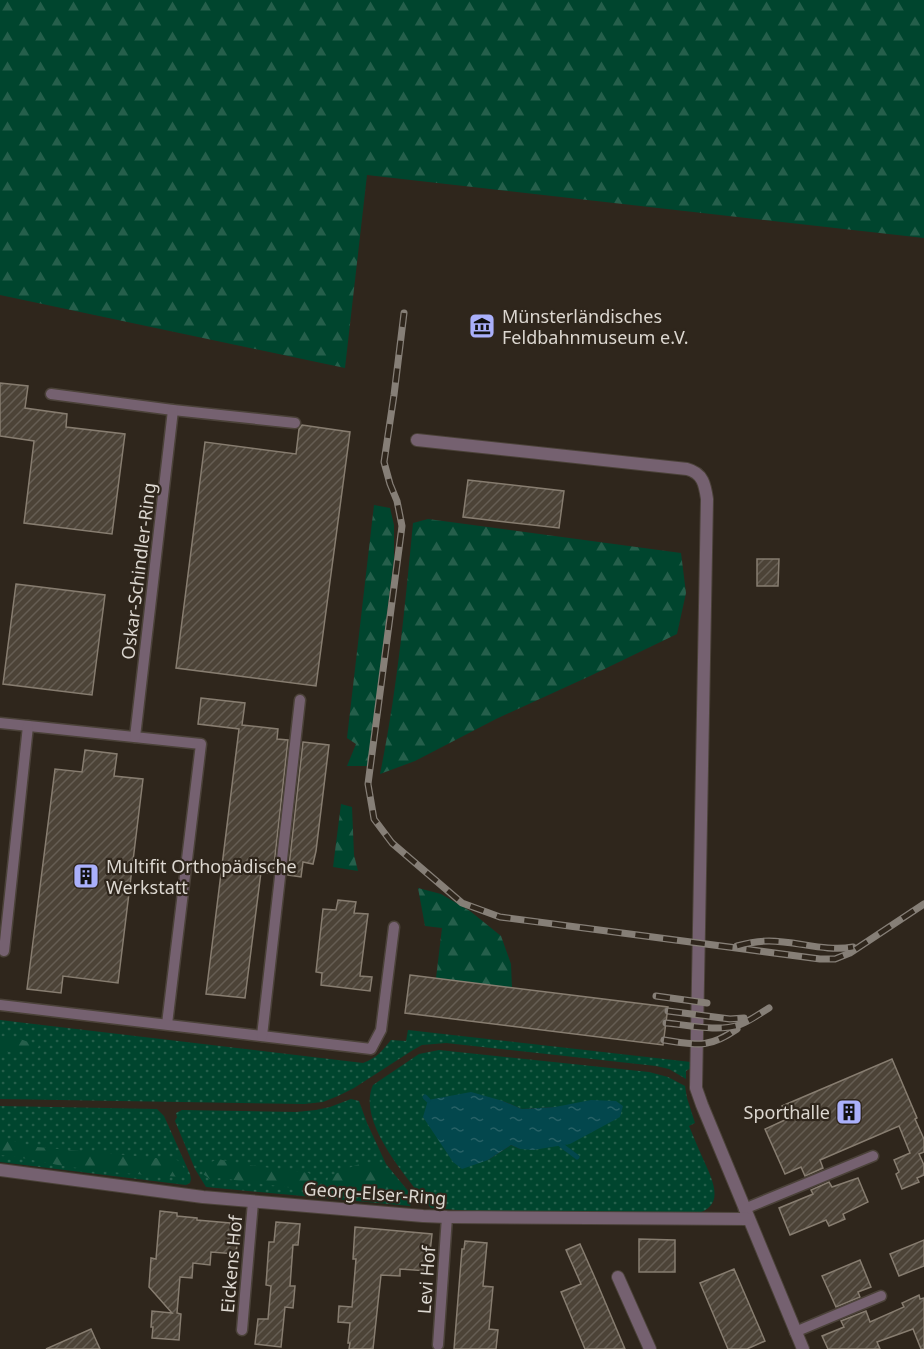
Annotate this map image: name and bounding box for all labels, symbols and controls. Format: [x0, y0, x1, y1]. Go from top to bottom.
place label: Münsterländisches Feldbahnmuseum e.V. [502, 304, 689, 349]
museum icon: Münsterländisches Feldbahnmuseum e.V. [467, 311, 497, 341]
street label: Oskar-Schindler-Ring [115, 481, 161, 661]
place label: Multifit Orthopädische Werkstatt [106, 854, 297, 899]
building icon: Multifit Orthopädische Werkstatt [71, 861, 101, 891]
building icon: Sporthalle [834, 1097, 864, 1127]
place label: Sporthalle [744, 1100, 830, 1124]
street label: Georg-Elser-Ring [303, 1176, 447, 1210]
street label: Eickens Hof [215, 1213, 247, 1314]
street label: Levi Hof [412, 1244, 440, 1315]

